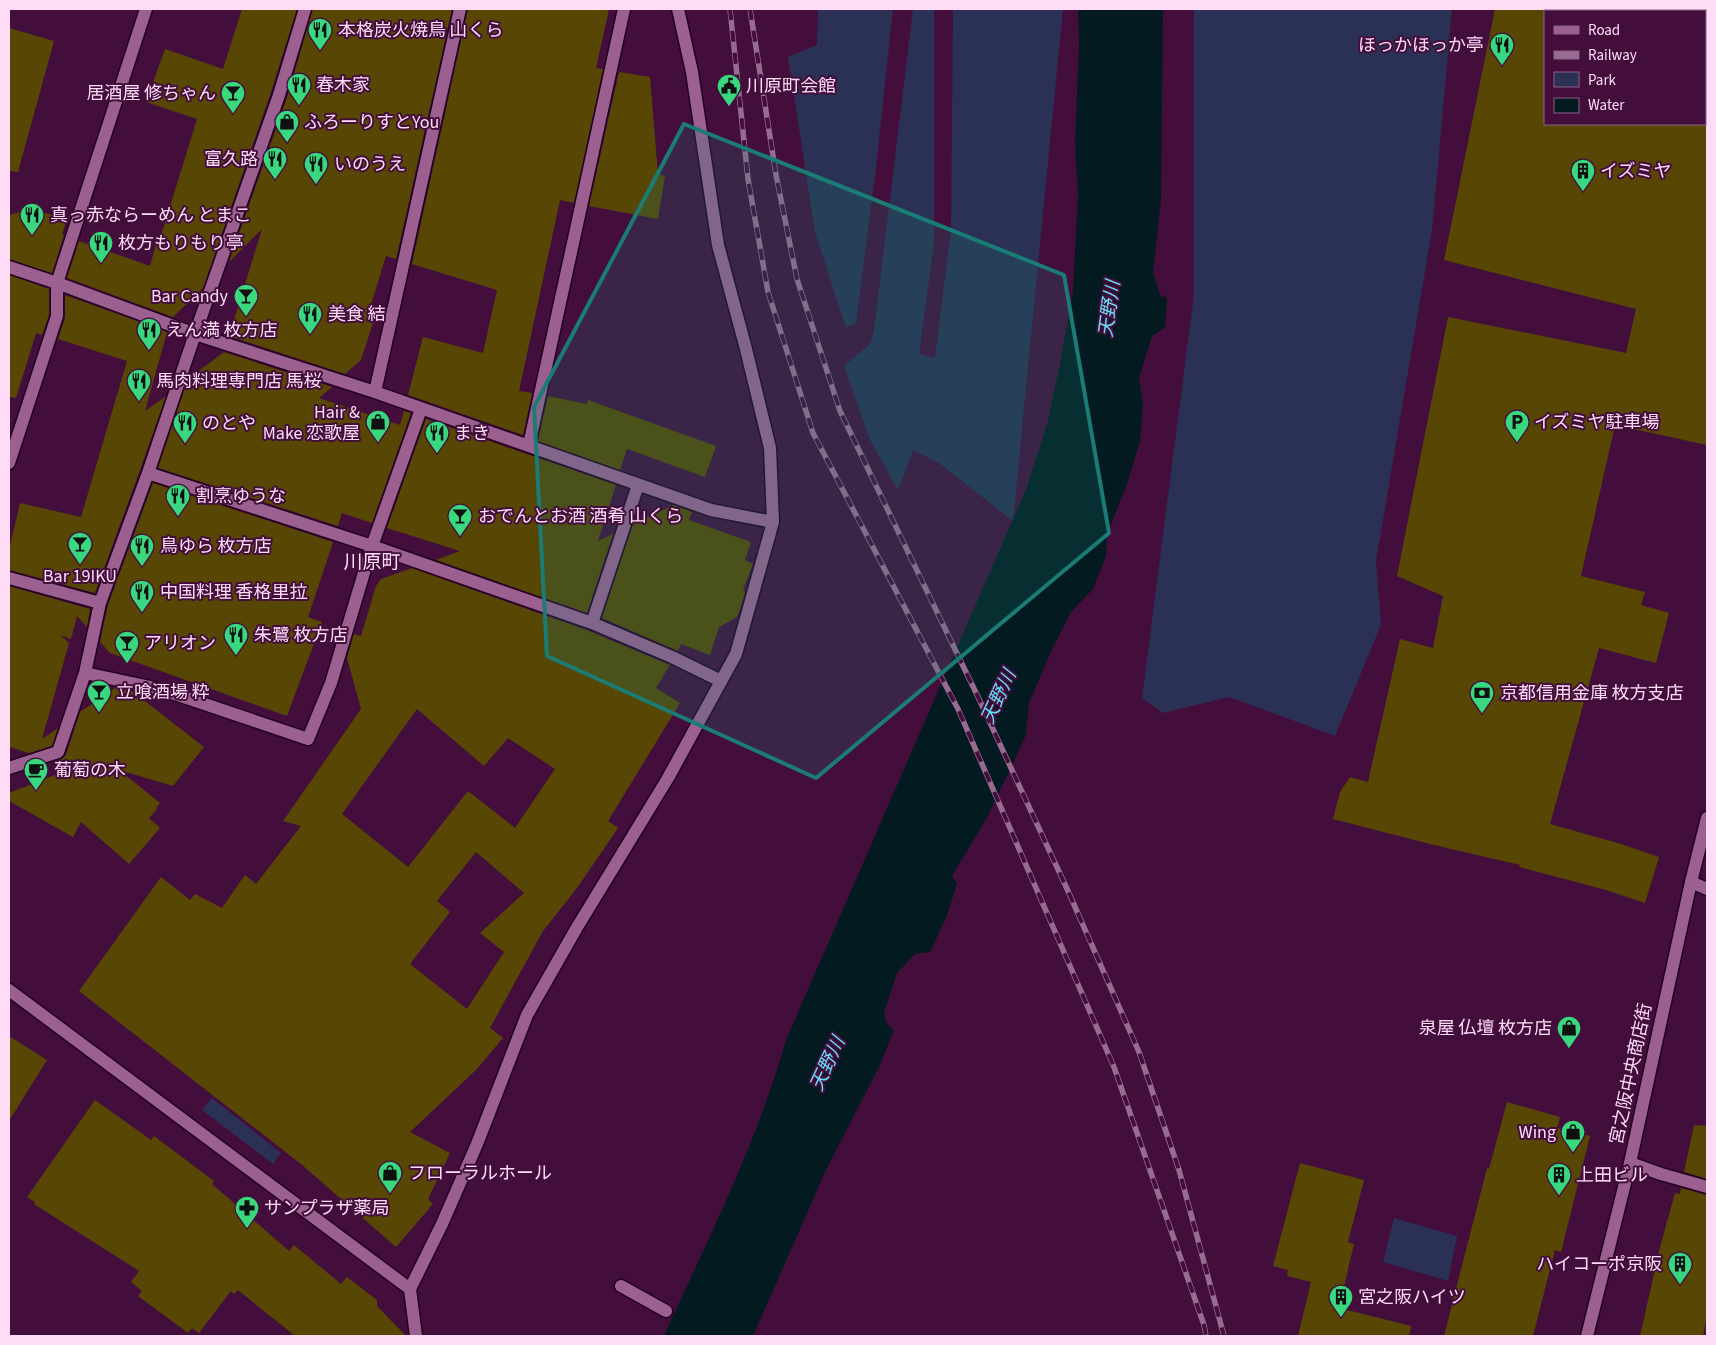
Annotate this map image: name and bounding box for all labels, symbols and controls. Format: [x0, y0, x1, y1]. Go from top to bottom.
legend [1544, 10, 1706, 125]
restaurant icon: 本格炭火焼鳥 山くら [307, 17, 333, 51]
place label: 本格炭火焼鳥 山くら [338, 18, 504, 43]
text: Road [1588, 20, 1620, 41]
restaurant icon: ほっかほっか亭 [1489, 32, 1515, 66]
place label: ほっかほっか亭 [1358, 33, 1484, 58]
text: Railway [1588, 45, 1637, 66]
text: Park [1588, 70, 1617, 91]
restaurant icon: 春木家 [286, 72, 312, 106]
place label: 春木家 [316, 73, 370, 98]
public building icon: 川原町会館 [716, 73, 742, 107]
place label: 川原町会館 [746, 74, 836, 99]
bar icon: 居酒屋 修ちゃん [220, 80, 246, 114]
place label: 居酒屋 修ちゃん [86, 81, 216, 106]
text: Water [1588, 95, 1625, 116]
shop icon: ふろーりすとYou [274, 109, 300, 143]
place label: ふろーりすとYou [304, 110, 439, 135]
restaurant icon: 富久路 [262, 146, 288, 180]
place label: 富久路 [204, 147, 258, 172]
restaurant icon: いのうえ [303, 151, 329, 185]
place label: いのうえ [334, 152, 406, 177]
building icon: イズミヤ [1570, 158, 1596, 192]
place label: イズミヤ [1600, 159, 1671, 184]
restaurant icon: 真っ赤ならーめん とまこ [19, 202, 45, 236]
place label: 真っ赤ならーめん とまこ [50, 203, 252, 228]
restaurant icon: 枚方もりもり亭 [88, 230, 114, 264]
place label: 枚方もりもり亭 [118, 231, 244, 256]
water label: 天野川 [1093, 277, 1128, 339]
bar icon: Bar Candy [233, 283, 259, 317]
place label: Bar Candy [151, 284, 229, 309]
restaurant icon: 美食 結 [297, 301, 323, 335]
place label: 美食 結 [328, 302, 386, 327]
restaurant icon: えん満 枚方店 [136, 317, 162, 351]
place label: えん満 枚方店 [166, 318, 278, 343]
restaurant icon: 馬肉料理専門店 馬桜 [126, 368, 152, 402]
place label: 馬肉料理専門店 馬桜 [156, 369, 322, 394]
place label: Hair & Make 恋歌屋 [263, 400, 360, 446]
shop icon: Hair & Make 恋歌屋 [365, 409, 391, 443]
parking icon: イズミヤ駐車場 [1504, 409, 1530, 443]
restaurant icon: のとや [172, 410, 198, 444]
place label: イズミヤ駐車場 [1534, 410, 1659, 435]
place label: のとや [202, 411, 256, 436]
restaurant icon: まき [424, 420, 450, 454]
place label: まき [454, 421, 490, 446]
restaurant icon: 割烹ゆうな [165, 483, 191, 517]
place label: 割烹ゆうな [196, 484, 286, 509]
bar icon: おでんとお酒 酒肴 山くら [447, 503, 473, 537]
place label: おでんとお酒 酒肴 山くら [478, 504, 683, 529]
bar icon: Bar 19IKU [67, 531, 93, 565]
restaurant icon: 鳥ゆら 枚方店 [129, 533, 155, 567]
place label: 鳥ゆら 枚方店 [160, 534, 272, 559]
district label: 川原町 [343, 549, 401, 576]
place label: Bar 19IKU [43, 564, 117, 589]
restaurant icon: 中国料理 香格里拉 [129, 579, 155, 613]
place label: 中国料理 香格里拉 [160, 580, 308, 605]
restaurant icon: 朱鷺 枚方店 [223, 622, 249, 656]
place label: 朱鷺 枚方店 [254, 623, 348, 648]
bar icon: アリオン [114, 630, 140, 664]
place label: アリオン [144, 631, 216, 656]
water label: 天野川 [975, 664, 1024, 729]
bar icon: 立喰酒場 粋 [86, 679, 112, 713]
place label: 立喰酒場 粋 [116, 680, 210, 705]
bank icon: 京都信用金庫 枚方支店 [1469, 680, 1495, 714]
place label: 京都信用金庫 枚方支店 [1500, 681, 1684, 706]
cafe icon: 葡萄の木 [23, 757, 49, 791]
place label: 葡萄の木 [54, 758, 126, 783]
street label: 宮之阪中央商店街 [1604, 1001, 1658, 1147]
shop icon: 泉屋 仏壇 枚方店 [1556, 1015, 1582, 1049]
place label: 泉屋 仏壇 枚方店 [1419, 1016, 1552, 1041]
water label: 天野川 [804, 1031, 853, 1096]
shop icon: Wing [1560, 1119, 1586, 1153]
place label: Wing [1519, 1120, 1556, 1145]
shop icon: フローラルホール [377, 1160, 403, 1194]
place label: フローラルホール [408, 1161, 552, 1186]
building icon: 上田ビル [1546, 1162, 1572, 1196]
place label: 上田ビル [1576, 1163, 1648, 1188]
pharmacy icon: サンプラザ薬局 [234, 1195, 260, 1229]
place label: サンプラザ薬局 [264, 1196, 389, 1221]
building icon: ハイコーポ京阪 [1667, 1251, 1693, 1285]
place label: ハイコーポ京阪 [1536, 1252, 1662, 1277]
building icon: 宮之阪ハイツ [1328, 1284, 1354, 1318]
place label: 宮之阪ハイツ [1358, 1285, 1466, 1310]

